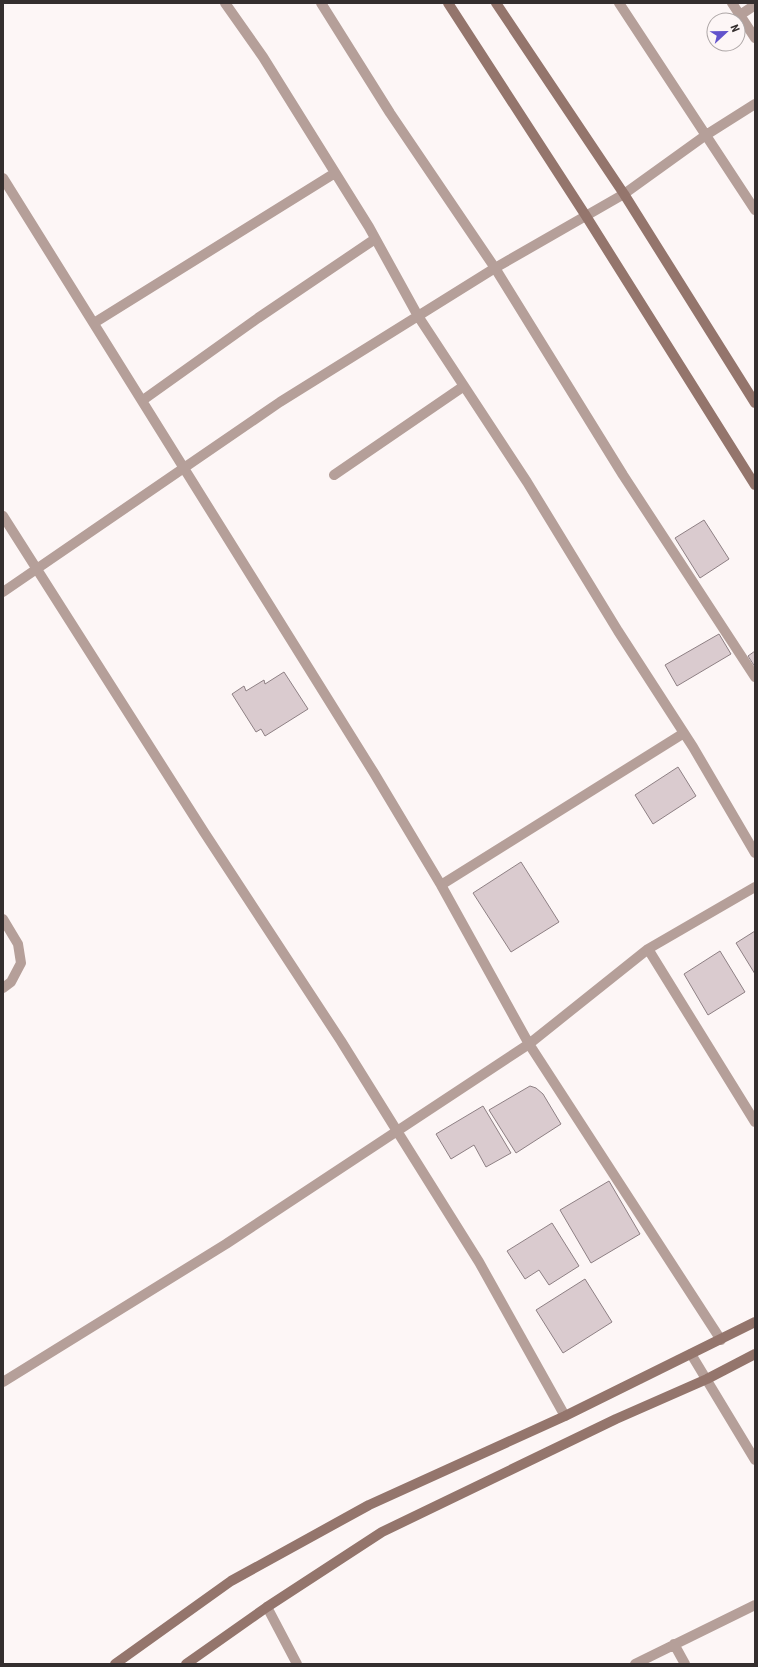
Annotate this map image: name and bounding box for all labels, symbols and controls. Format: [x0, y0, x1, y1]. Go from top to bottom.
north arrow [706, 12, 746, 52]
text: N [728, 23, 742, 34]

